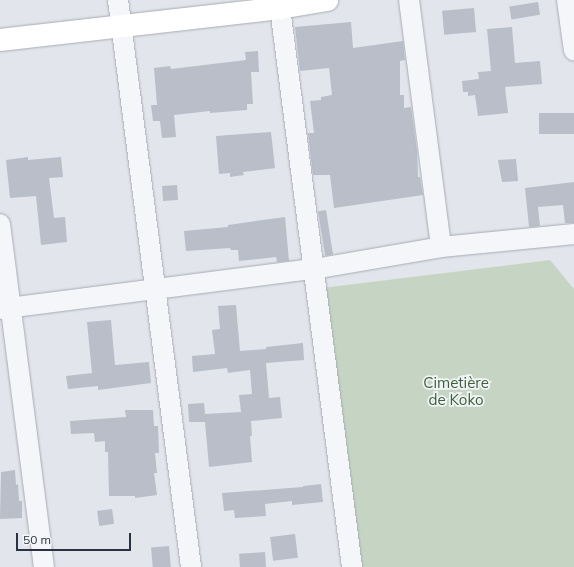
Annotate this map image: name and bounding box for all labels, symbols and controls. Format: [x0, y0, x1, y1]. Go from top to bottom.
park label: Cimetière de Koko [423, 373, 489, 408]
scale bar [18, 525, 133, 551]
text: 50 m [23, 532, 51, 547]

